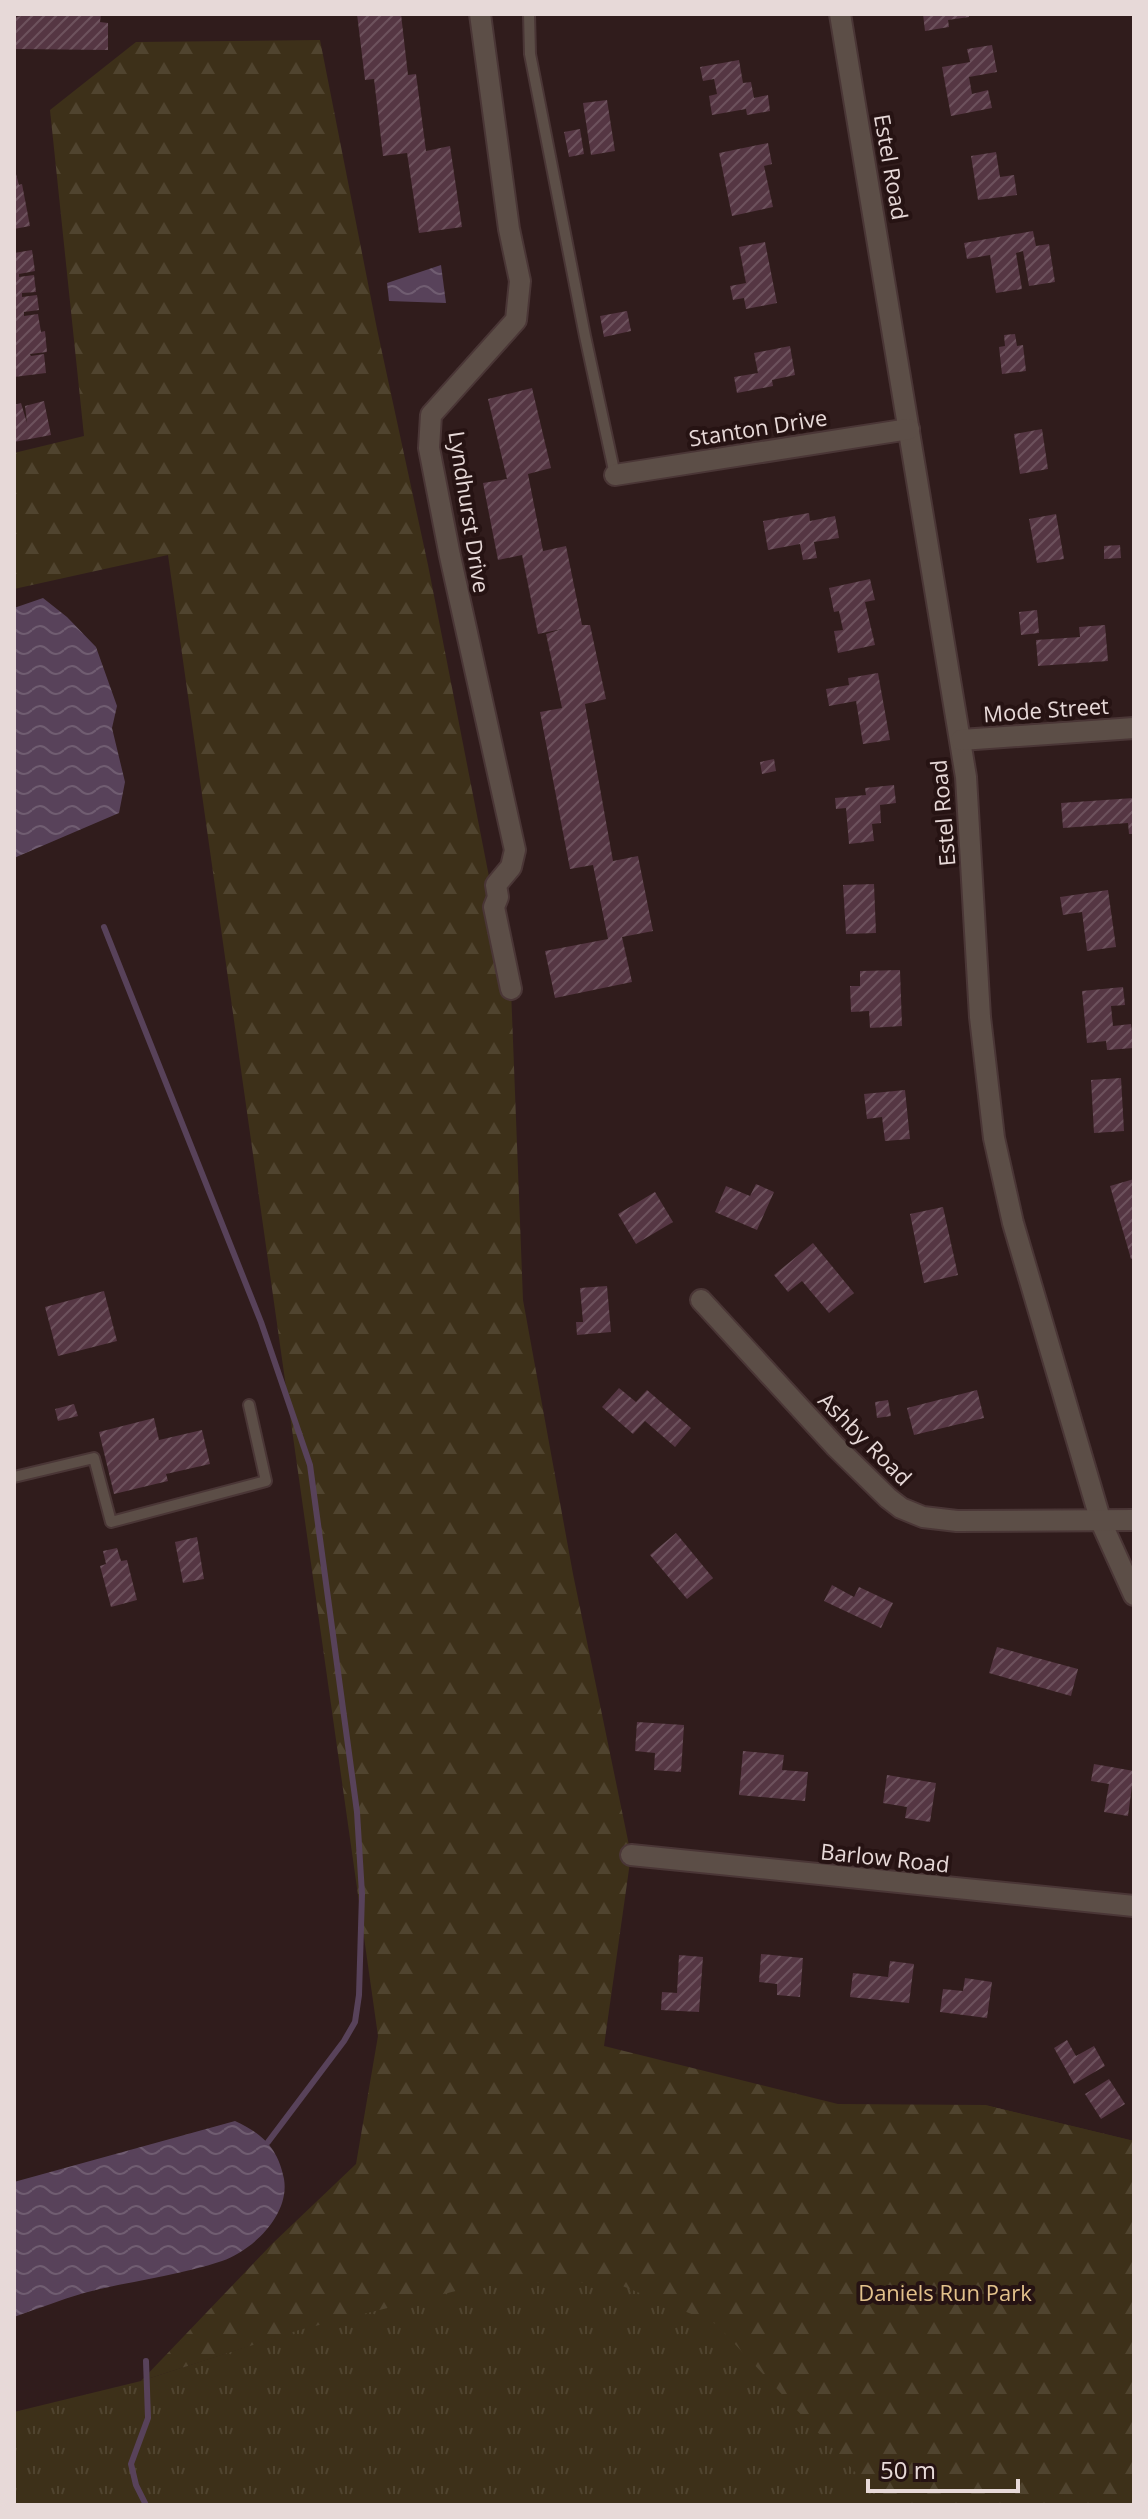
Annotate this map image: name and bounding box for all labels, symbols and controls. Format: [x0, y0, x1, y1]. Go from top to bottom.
street label: Estel Road [868, 112, 916, 222]
street label: Stanton Drive [686, 401, 829, 453]
street label: Lyndhurst Drive [442, 429, 498, 595]
street label: Mode Street [982, 690, 1110, 728]
street label: Estel Road [922, 759, 962, 868]
street label: Ashby Road [812, 1385, 919, 1492]
street label: Barlow Road [819, 1835, 951, 1879]
park label: Daniels Run Park [858, 2277, 1032, 2307]
scale bar [868, 2443, 1018, 2493]
text: 50 m [880, 2453, 936, 2486]

